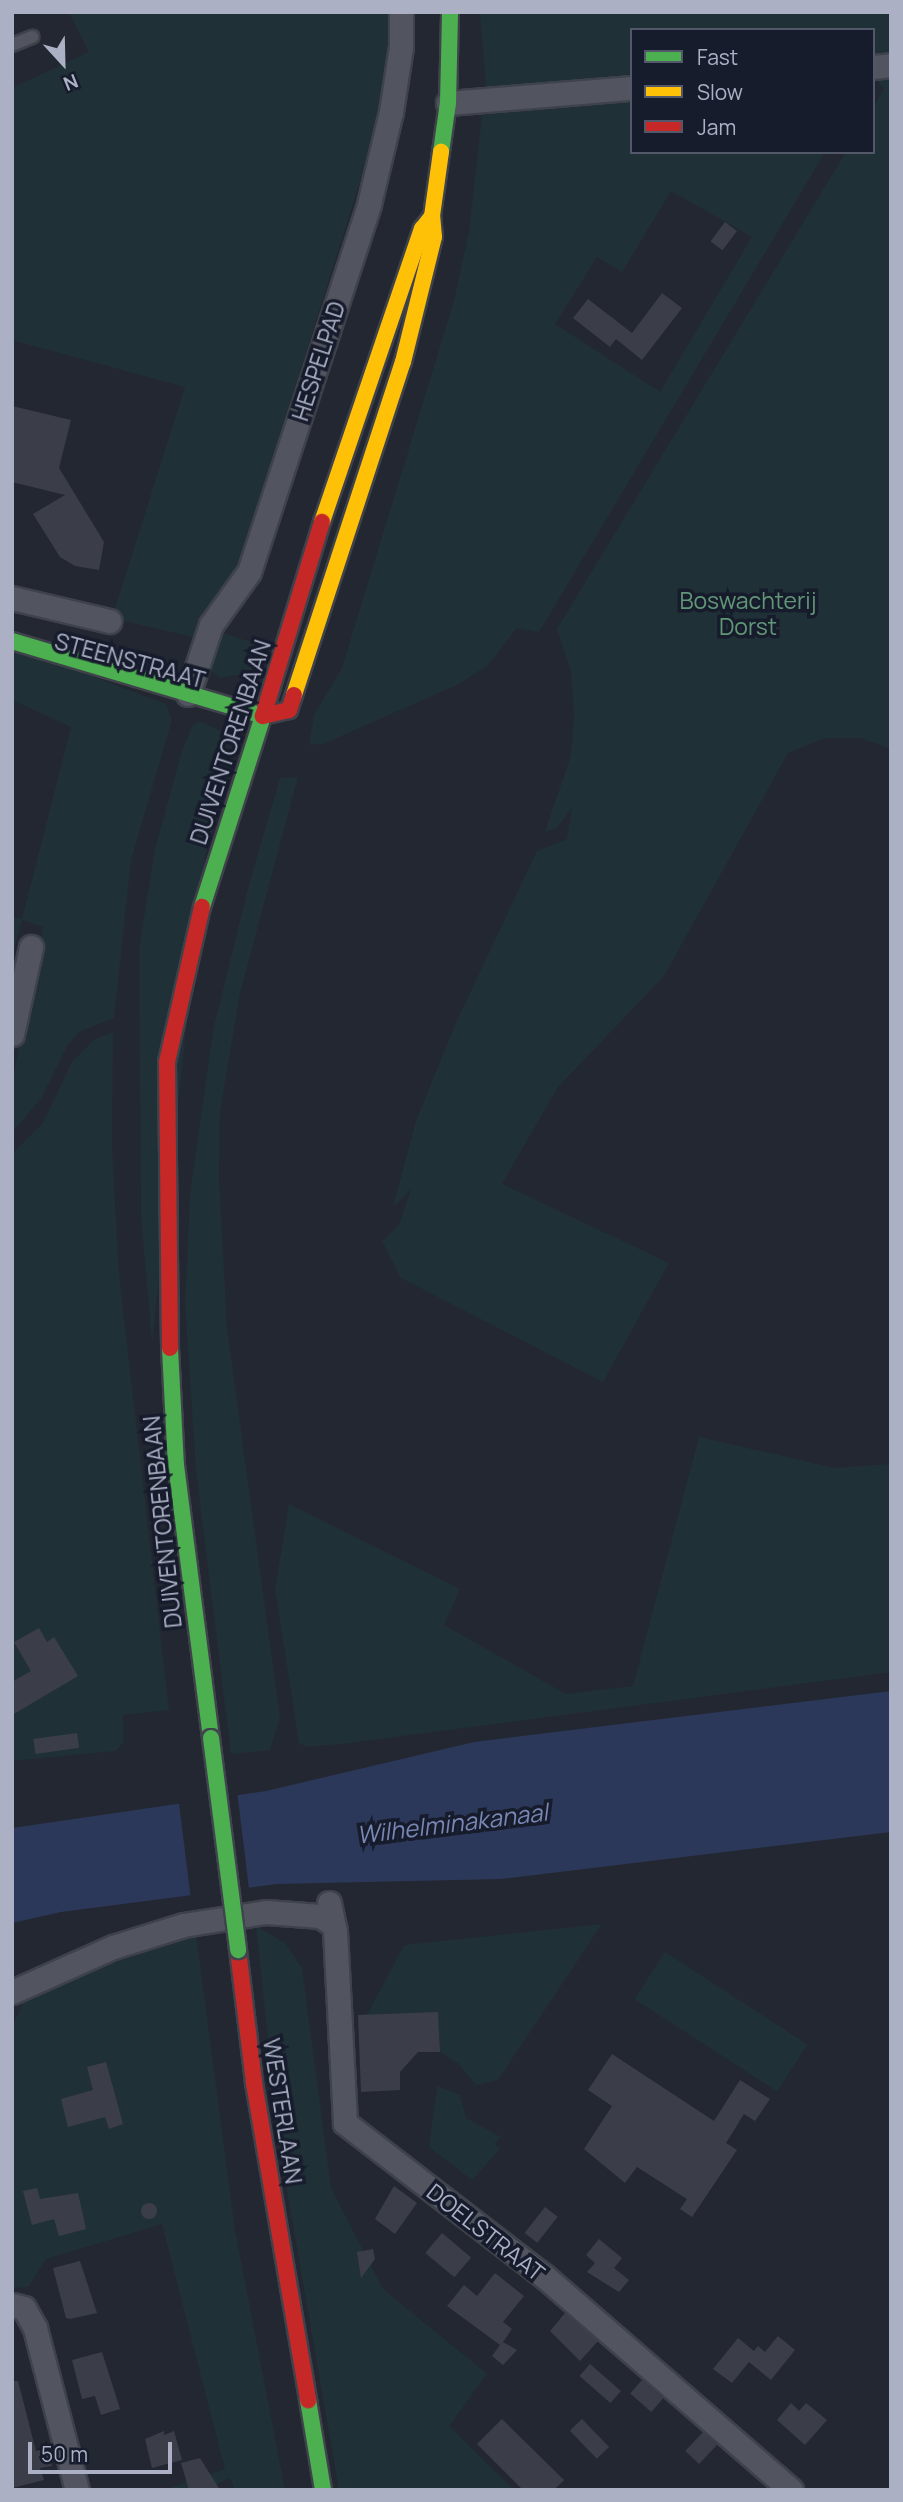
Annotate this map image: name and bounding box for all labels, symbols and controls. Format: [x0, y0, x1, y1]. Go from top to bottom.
north arrow [28, 28, 98, 98]
legend [630, 28, 875, 154]
text: Fast [697, 43, 738, 71]
text: N [60, 68, 82, 97]
text: Slow [697, 78, 743, 106]
text: Jam [697, 113, 736, 141]
street label: HESPELPAD [286, 298, 350, 424]
park label: Boswachterij Dorst [680, 586, 816, 640]
street label: STEENSTRAAT [52, 627, 208, 693]
street label: DUIVENTORENBAAN [184, 636, 276, 848]
street label: DUIVENTORENBAAN [137, 1415, 187, 1629]
water label: Wilhelminakanaal [355, 1797, 549, 1849]
street label: WESTERLAAN [258, 2036, 308, 2186]
street label: DOELSTRAAT [422, 2178, 550, 2286]
scale bar [32, 2428, 175, 2472]
text: 50 m [41, 2440, 88, 2468]

